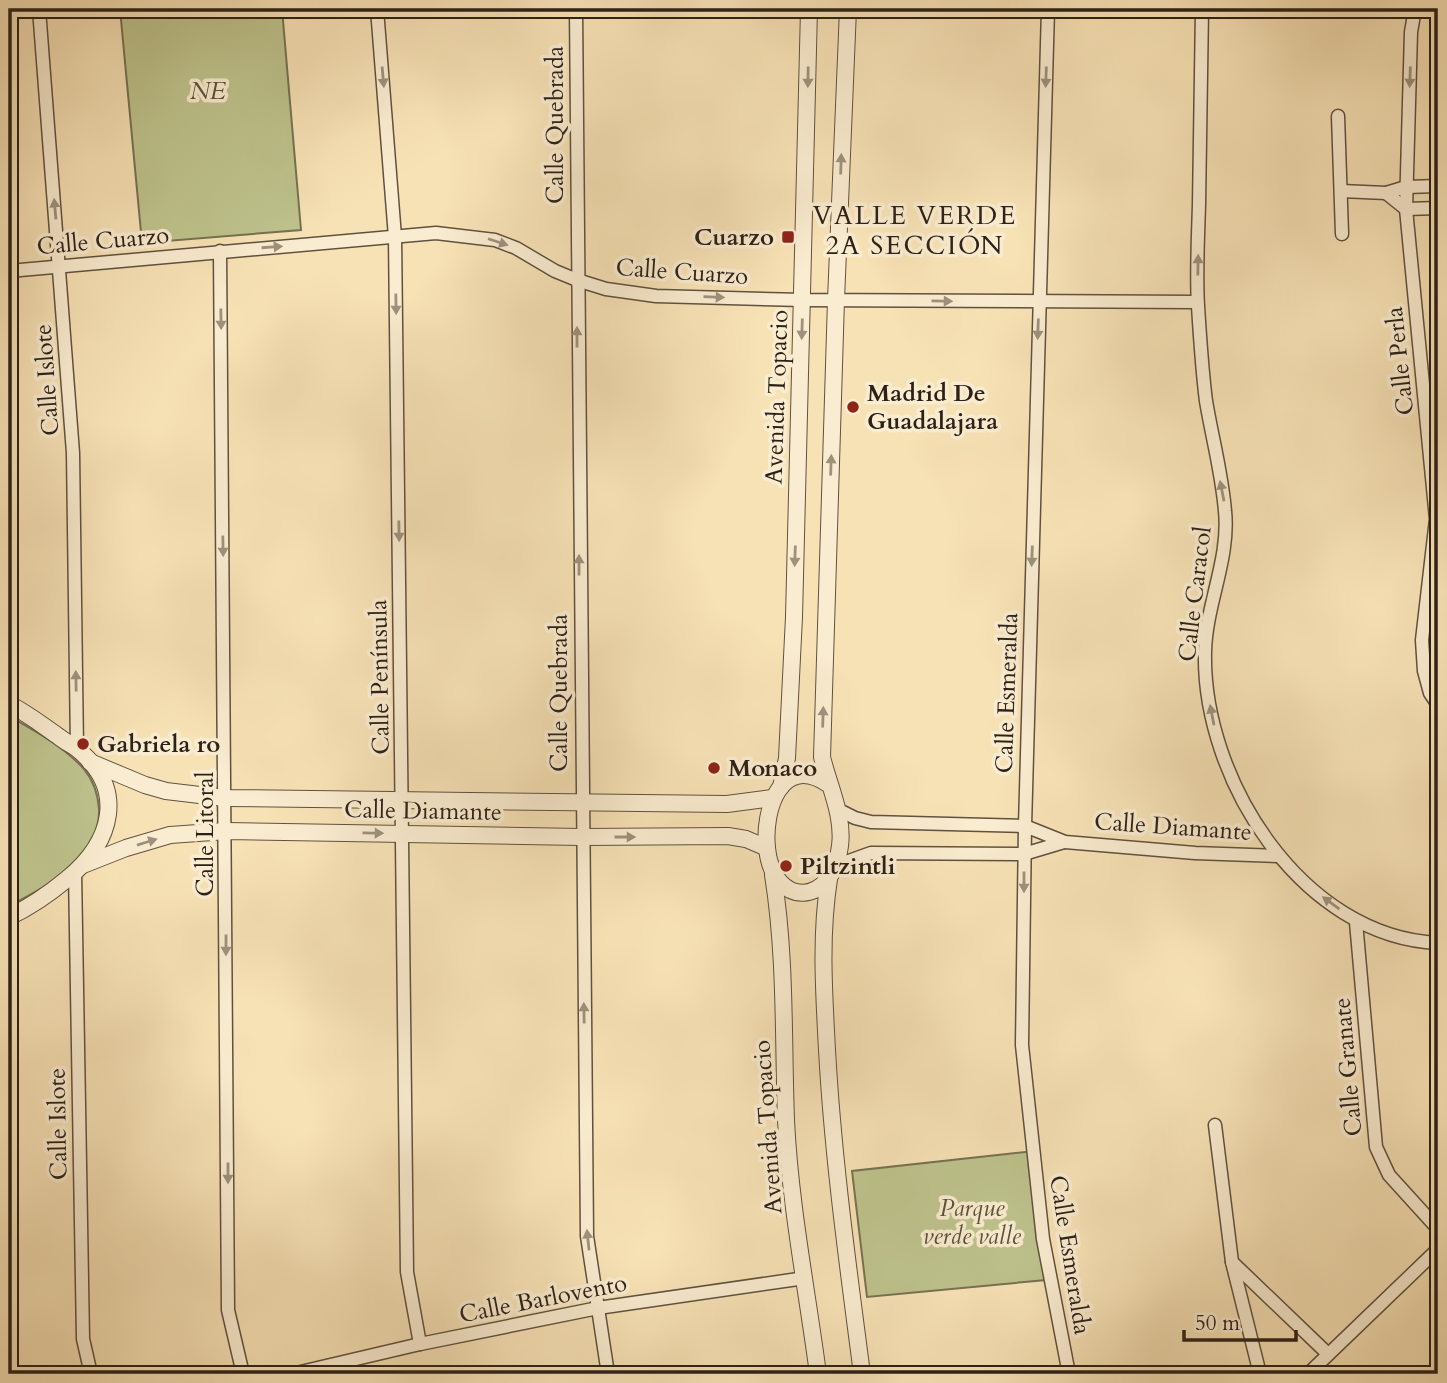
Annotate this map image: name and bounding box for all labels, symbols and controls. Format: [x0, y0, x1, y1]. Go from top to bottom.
street label: Calle Quebrada [539, 45, 572, 204]
one-way arrow [378, 66, 389, 88]
one-way arrow [802, 66, 813, 88]
one-way arrow [1041, 66, 1052, 88]
one-way arrow [1404, 66, 1415, 88]
park label: NE [190, 75, 226, 108]
one-way arrow [836, 153, 847, 175]
one-way arrow [50, 198, 61, 220]
district label: VALLE VERDE 2A SECCIÓN [813, 198, 1017, 263]
street label: Calle Cuarzo [36, 219, 171, 263]
place label: Cuarzo [694, 221, 774, 254]
marker: Cuarzo [780, 229, 796, 245]
one-way arrow [488, 237, 509, 248]
one-way arrow [261, 241, 283, 252]
street label: Calle Cuarzo [615, 251, 749, 293]
one-way arrow [1192, 254, 1204, 276]
one-way arrow [704, 292, 726, 303]
one-way arrow [390, 293, 402, 315]
one-way arrow [931, 295, 953, 307]
street label: Calle Perla [1378, 305, 1422, 417]
one-way arrow [215, 308, 227, 330]
street label: Avenida Topacio [757, 309, 797, 485]
one-way arrow [796, 318, 807, 340]
one-way arrow [1032, 318, 1044, 340]
street label: Calle Islote [27, 323, 67, 437]
one-way arrow [571, 326, 583, 348]
place label: Madrid De Guadalajara [867, 377, 998, 438]
marker: Madrid De Guadalajara [845, 399, 861, 415]
one-way arrow [825, 453, 837, 475]
one-way arrow [1216, 480, 1227, 502]
one-way arrow [394, 521, 405, 543]
street label: Calle Caracol [1170, 524, 1220, 664]
one-way arrow [217, 536, 229, 558]
one-way arrow [1026, 545, 1037, 567]
one-way arrow [790, 546, 801, 568]
one-way arrow [573, 554, 585, 576]
street label: Calle Península [362, 599, 398, 755]
street label: Calle Esmeralda [988, 612, 1026, 774]
street label: Calle Quebrada [543, 613, 576, 772]
one-way arrow [70, 670, 82, 692]
one-way arrow [1206, 704, 1217, 726]
one-way arrow [818, 705, 829, 727]
place label: Gabriela ro [97, 728, 220, 761]
marker: Gabriela ro [75, 736, 91, 752]
place label: Monaco [728, 752, 817, 785]
marker: Monaco [706, 760, 722, 776]
street label: Calle Litoral [189, 771, 222, 897]
street label: Calle Diamante [344, 793, 502, 829]
street label: Calle Diamante [1093, 805, 1253, 849]
one-way arrow [362, 827, 384, 839]
one-way arrow [614, 831, 636, 843]
one-way arrow [136, 836, 157, 846]
place label: Piltzintli [800, 850, 896, 883]
marker: Piltzintli [778, 858, 794, 874]
one-way arrow [1018, 871, 1030, 893]
one-way arrow [1322, 895, 1340, 910]
one-way arrow [220, 935, 232, 957]
street label: Calle Granate [1326, 996, 1370, 1138]
one-way arrow [578, 1002, 590, 1024]
street label: Avenida Topacio [745, 1039, 791, 1215]
street label: Calle Islote [41, 1068, 75, 1180]
one-way arrow [222, 1162, 233, 1184]
street label: Calle Esmeralda [1041, 1173, 1099, 1338]
park label: Parque verde valle [923, 1192, 1022, 1253]
one-way arrow [582, 1229, 593, 1251]
street label: Calle Barlovento [456, 1267, 630, 1331]
scale bar [1184, 1299, 1296, 1343]
text: 50 m [1195, 1309, 1240, 1338]

